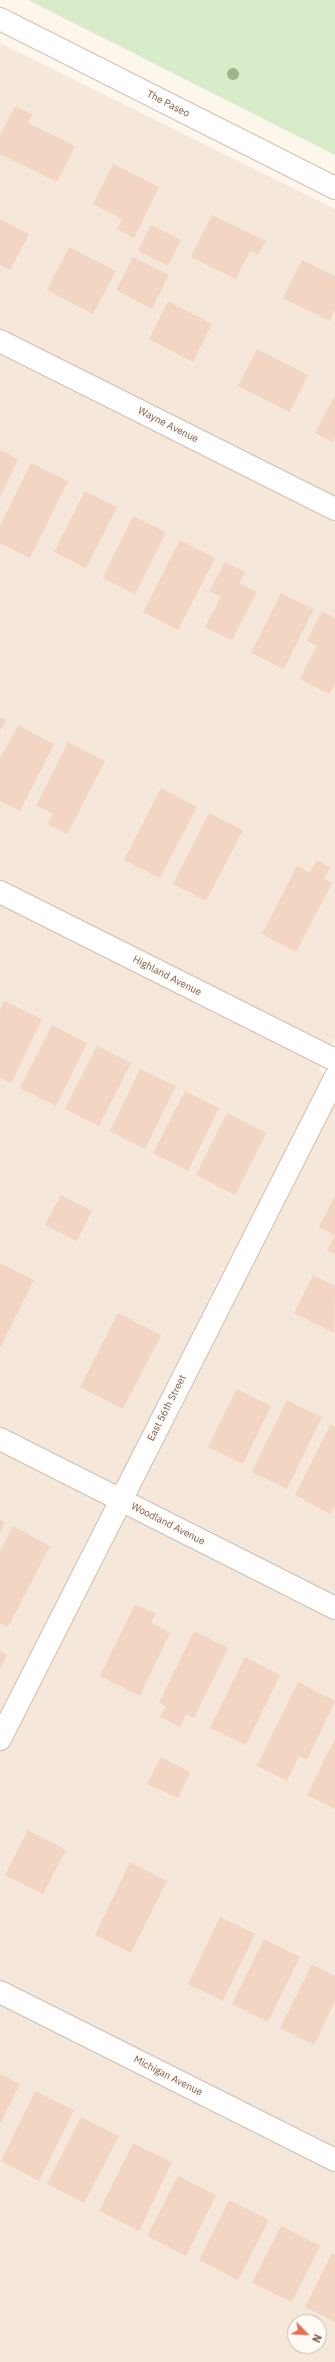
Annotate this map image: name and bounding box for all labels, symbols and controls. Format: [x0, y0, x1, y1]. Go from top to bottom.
street label: The Paseo [145, 88, 191, 120]
street label: Wayne Avenue [136, 405, 200, 445]
street label: Highland Avenue [130, 953, 204, 999]
street label: East 56th Street [145, 1373, 189, 1443]
street label: Woodland Avenue [129, 1500, 207, 1548]
street label: Michigan Avenue [131, 2053, 205, 2099]
north arrow [287, 2314, 327, 2354]
text: N [309, 2332, 325, 2345]

